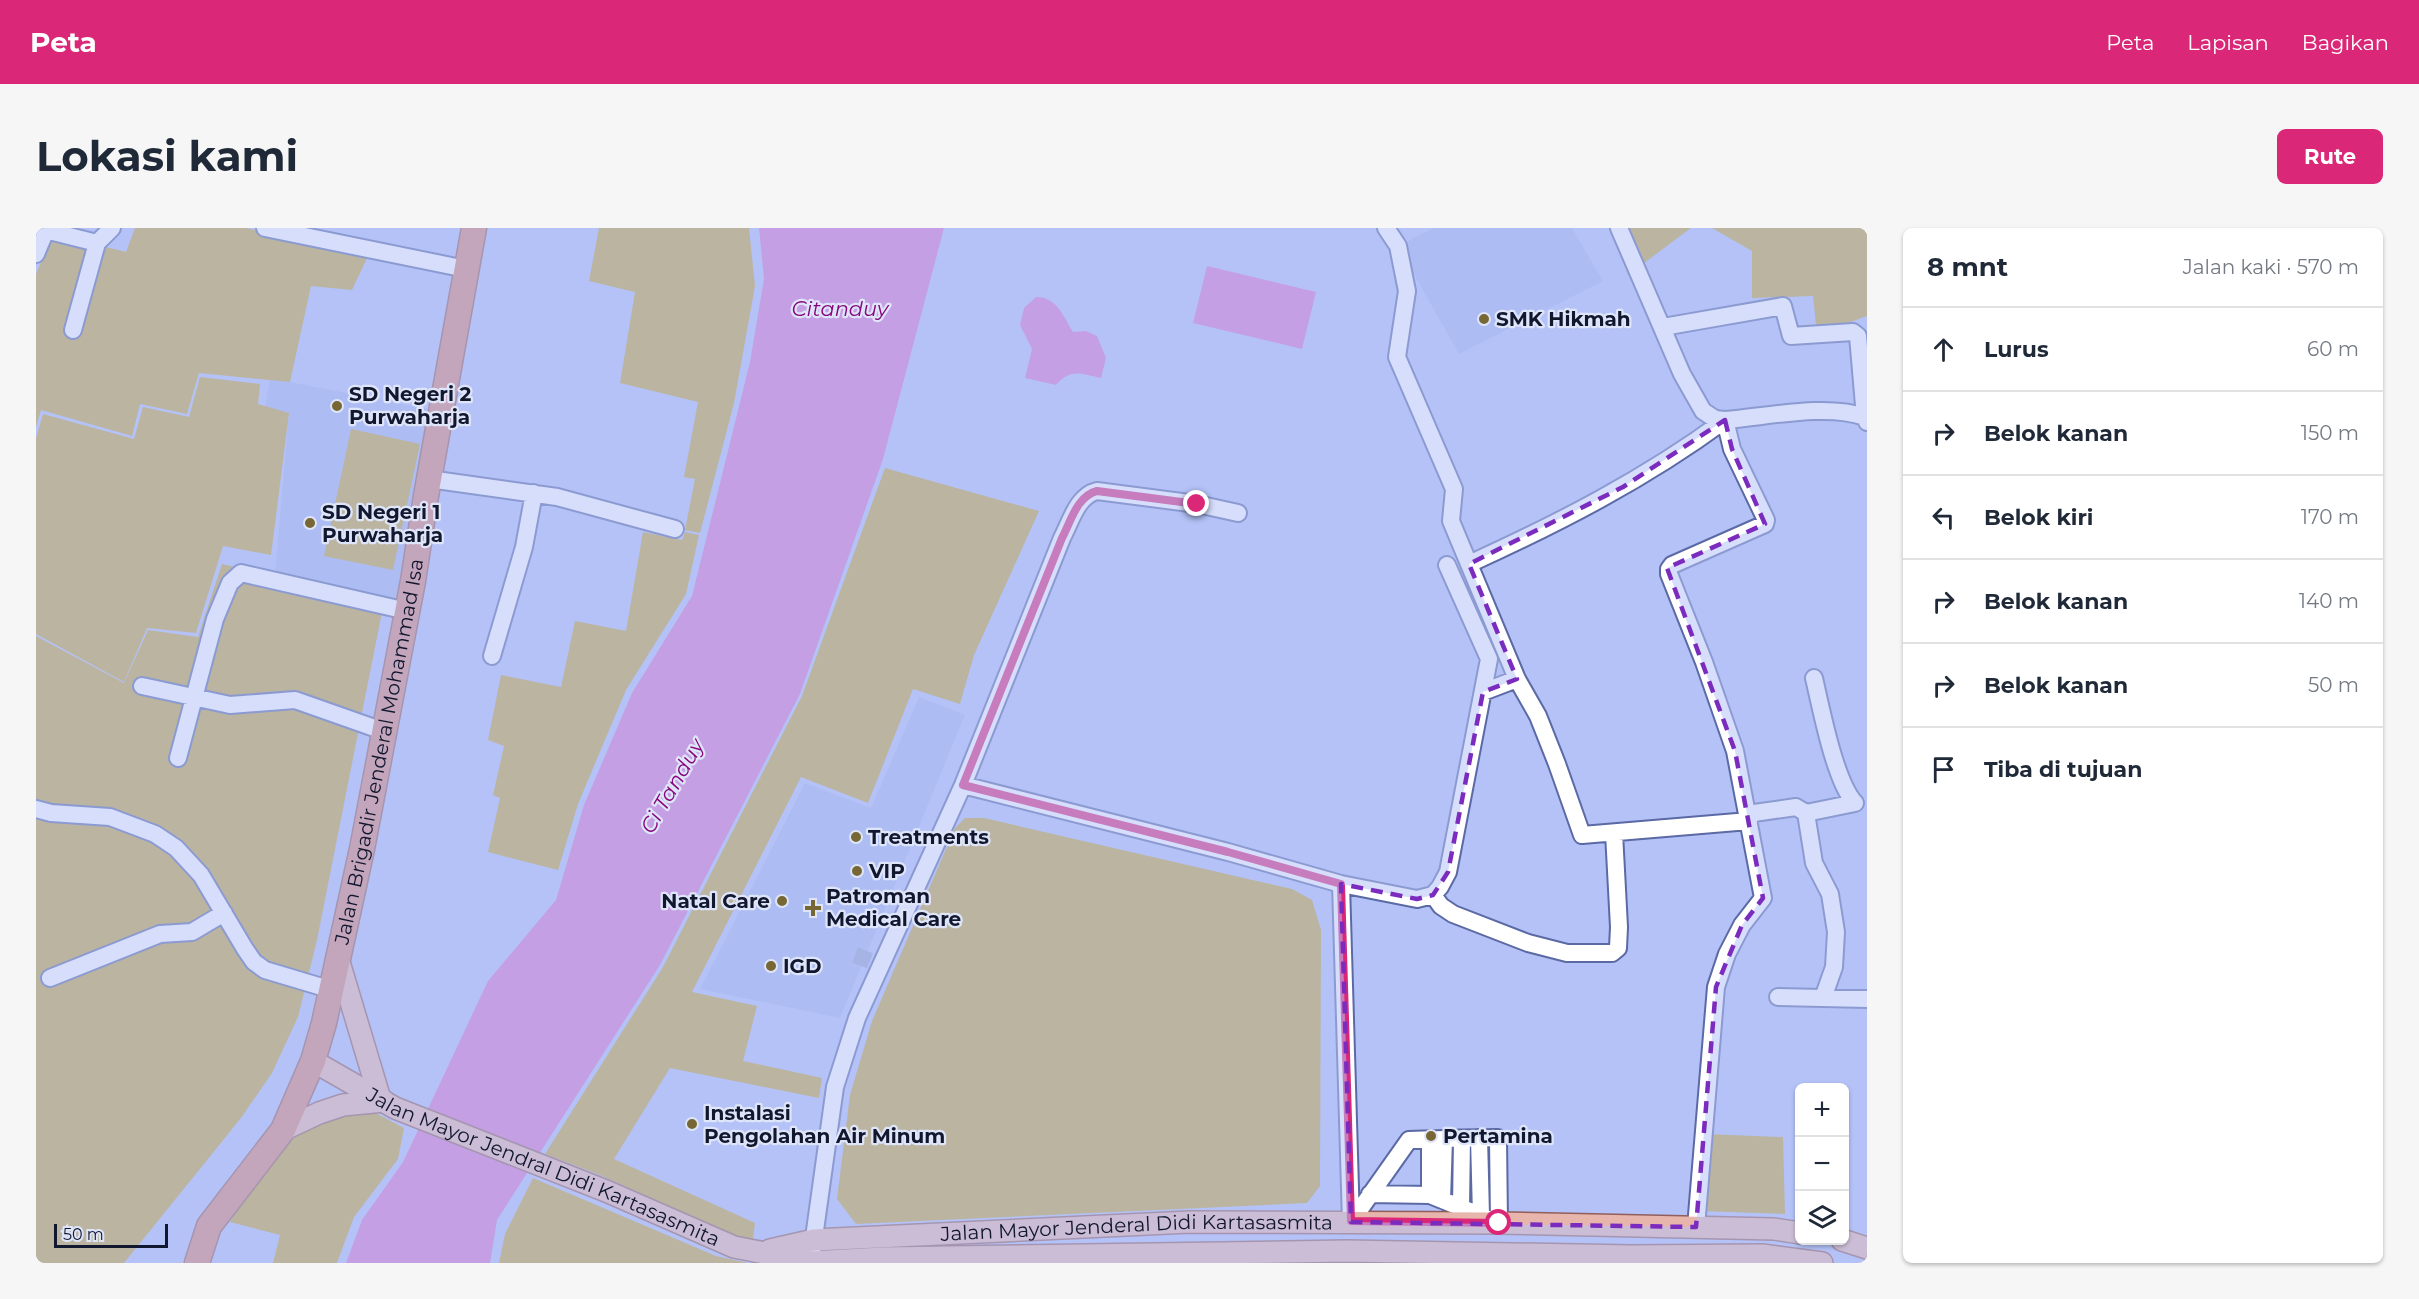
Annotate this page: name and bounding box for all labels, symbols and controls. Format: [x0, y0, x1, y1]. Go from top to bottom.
text: Peta [30, 25, 97, 59]
text: Peta [2106, 30, 2154, 55]
text: Lapisan [2187, 30, 2269, 55]
text: Bagikan [2302, 30, 2389, 55]
button: Rute [2277, 129, 2383, 184]
text: Lokasi kami [36, 130, 298, 182]
text: 8 mnt [1927, 251, 2008, 283]
text: Jalan kaki · 570 m [2183, 255, 2359, 279]
water label: Citanduy [792, 296, 890, 321]
place label: SMK Hikmah [1496, 307, 1631, 331]
marker: SMK Hikmah [1477, 312, 1491, 326]
icon: ahead [1927, 333, 1960, 366]
text: Lurus [1984, 336, 2049, 363]
text: 60 m [2307, 337, 2359, 361]
place label: SD Negeri 2 Purwaharja [349, 382, 472, 429]
marker: SD Negeri 2 Purwaharja [330, 399, 344, 413]
icon: right [1927, 417, 1960, 450]
text: Belok kanan [1984, 420, 2128, 447]
text: 150 m [2301, 421, 2359, 445]
route end [1183, 490, 1209, 516]
place label: SD Negeri 1 Purwaharja [322, 500, 443, 547]
icon: left [1927, 501, 1960, 534]
text: Belok kiri [1984, 504, 2093, 531]
text: 170 m [2301, 505, 2359, 529]
marker: SD Negeri 1 Purwaharja [303, 516, 317, 530]
street label: Jalan Brigadir Jenderal Mohammad Isa [329, 557, 428, 948]
icon: right [1927, 585, 1960, 618]
text: Belok kanan [1984, 588, 2128, 615]
text: 140 m [2299, 589, 2359, 613]
icon: right [1927, 669, 1960, 702]
text: Belok kanan [1984, 672, 2128, 699]
text: 50 m [2308, 673, 2359, 697]
water label: Ci Tanduy [635, 733, 710, 838]
icon: arrive [1927, 753, 1960, 786]
text: Tiba di tujuan [1984, 756, 2142, 783]
place label: Treatments [868, 825, 989, 849]
marker: Treatments [849, 830, 863, 844]
place label: VIP [868, 859, 905, 883]
marker: VIP [850, 864, 864, 878]
place label: Patroman Medical Care [826, 884, 961, 931]
place label: Natal Care [661, 889, 770, 913]
marker: Natal Care [775, 894, 789, 908]
marker: Patroman Medical Care [804, 899, 822, 917]
place label: IGD [783, 954, 822, 978]
marker: IGD [764, 959, 778, 973]
street label: Jalan Mayor Jendral Didi Kartasasmita [361, 1082, 724, 1251]
map controls [1795, 1083, 1849, 1245]
button: + [1795, 1083, 1849, 1137]
place label: Instalasi Pengolahan Air Minum [704, 1101, 945, 1148]
marker: Instalasi Pengolahan Air Minum [685, 1117, 699, 1131]
place label: Pertamina [1443, 1124, 1553, 1148]
marker: Pertamina [1424, 1129, 1438, 1143]
button: − [1795, 1137, 1849, 1191]
button: layers [1795, 1191, 1849, 1245]
route start [1485, 1209, 1511, 1235]
street label: Jalan Mayor Jenderal Didi Kartasasmita [939, 1210, 1333, 1246]
scale bar [54, 1221, 168, 1248]
text: 50 m [63, 1225, 104, 1244]

